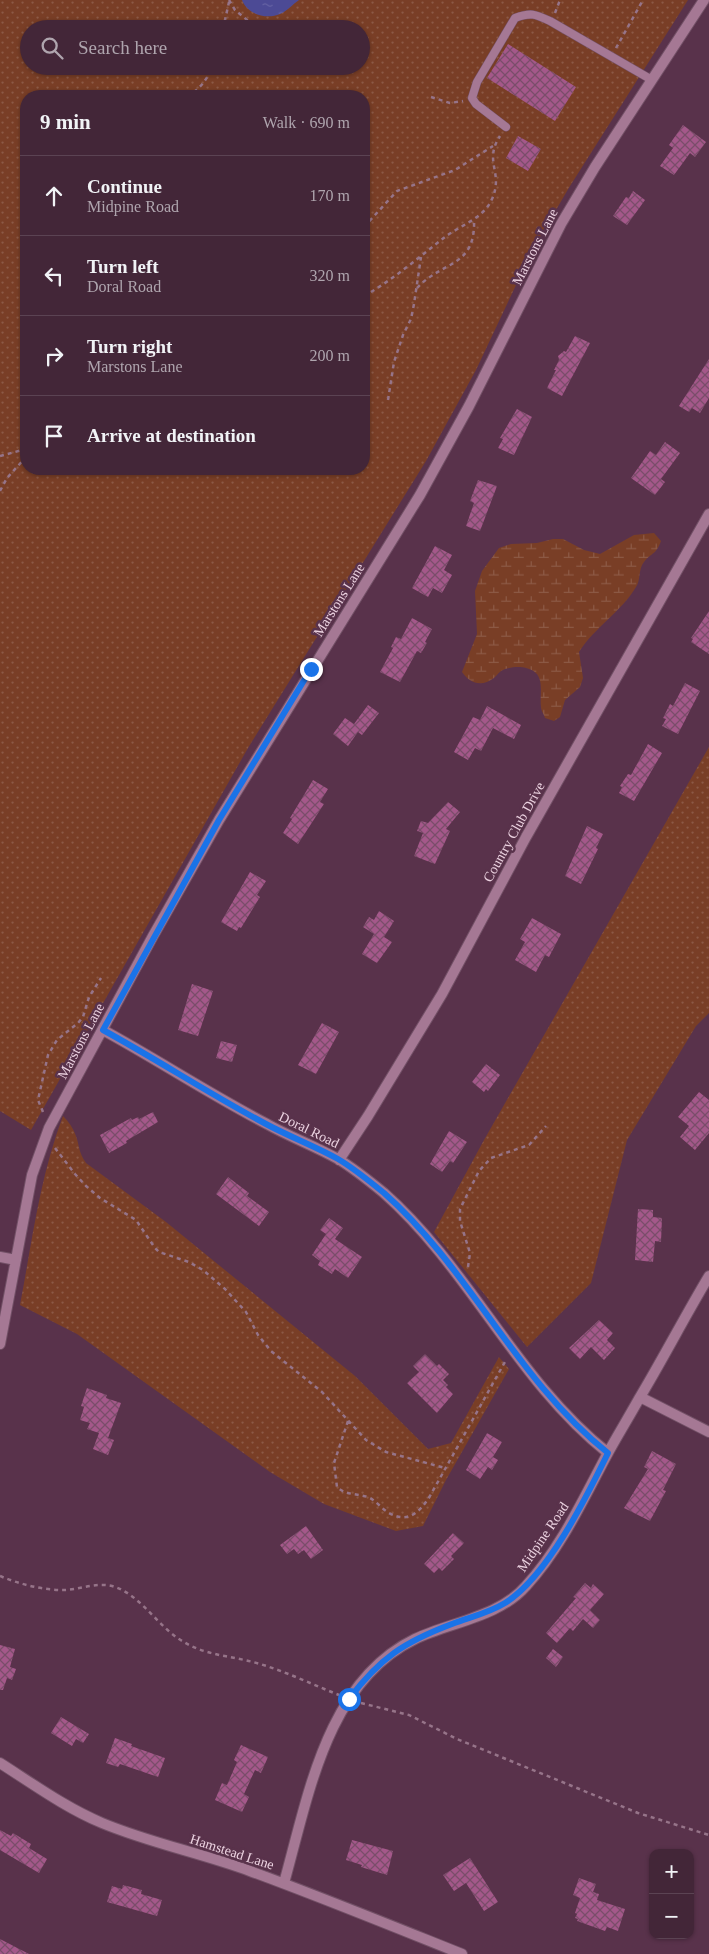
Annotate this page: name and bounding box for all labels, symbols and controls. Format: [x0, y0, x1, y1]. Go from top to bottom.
search box [20, 20, 370, 75]
icon: search [38, 34, 66, 62]
text: Search here [78, 37, 167, 58]
text: 9 min [40, 110, 91, 134]
text: Walk · 690 m [263, 114, 350, 131]
text: Continue [87, 176, 162, 197]
icon: ahead [40, 182, 68, 210]
text: 170 m [310, 187, 350, 204]
text: Midpine Road [87, 198, 179, 215]
street label: Marstons Lane [509, 206, 561, 288]
text: Turn left [87, 256, 159, 277]
icon: left [40, 262, 68, 290]
text: 320 m [310, 267, 350, 284]
text: Doral Road [87, 278, 161, 295]
text: Turn right [87, 336, 172, 357]
icon: right [40, 342, 68, 370]
text: 200 m [310, 347, 350, 364]
text: Marstons Lane [87, 358, 183, 375]
icon: arrive [40, 422, 68, 450]
text: Arrive at destination [87, 425, 256, 446]
street label: Marstons Lane [310, 561, 368, 639]
route end [300, 658, 323, 681]
street label: Country Club Drive [480, 779, 548, 885]
street label: Marstons Lane [55, 1001, 107, 1081]
street label: Doral Road [277, 1109, 341, 1151]
street label: Midpine Road [514, 1499, 572, 1575]
route start [338, 1688, 361, 1711]
street label: Hamstead Lane [188, 1831, 276, 1873]
map controls [649, 1849, 694, 1939]
button: + [649, 1849, 694, 1894]
button: − [649, 1894, 694, 1939]

